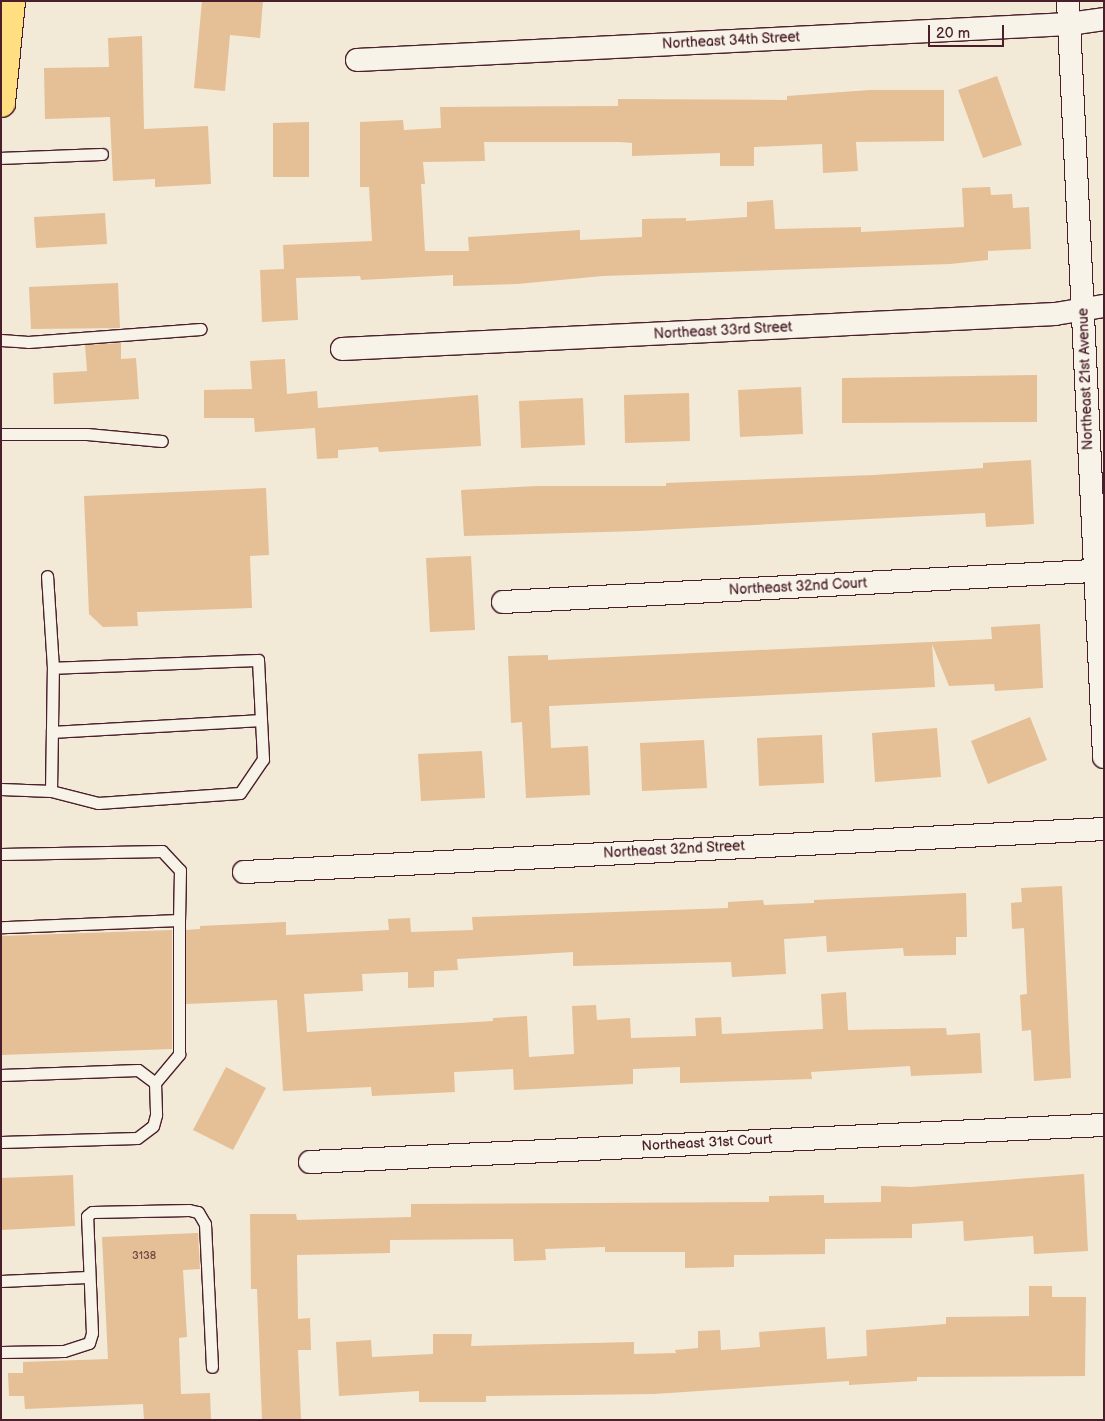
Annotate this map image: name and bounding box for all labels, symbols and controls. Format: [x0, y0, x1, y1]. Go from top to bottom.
scale bar [930, 15, 1006, 47]
text: 20 m [936, 24, 970, 43]
street label: Northeast 34th Street [661, 29, 801, 53]
street label: Northeast 21st Avenue [1075, 308, 1097, 450]
street label: Northeast 33rd Street [653, 319, 793, 343]
street label: Northeast 32nd Court [728, 575, 868, 599]
street label: Northeast 32nd Street [603, 838, 745, 862]
street label: Northeast 31st Court [641, 1131, 773, 1155]
house number: 3138 [132, 1249, 156, 1263]

